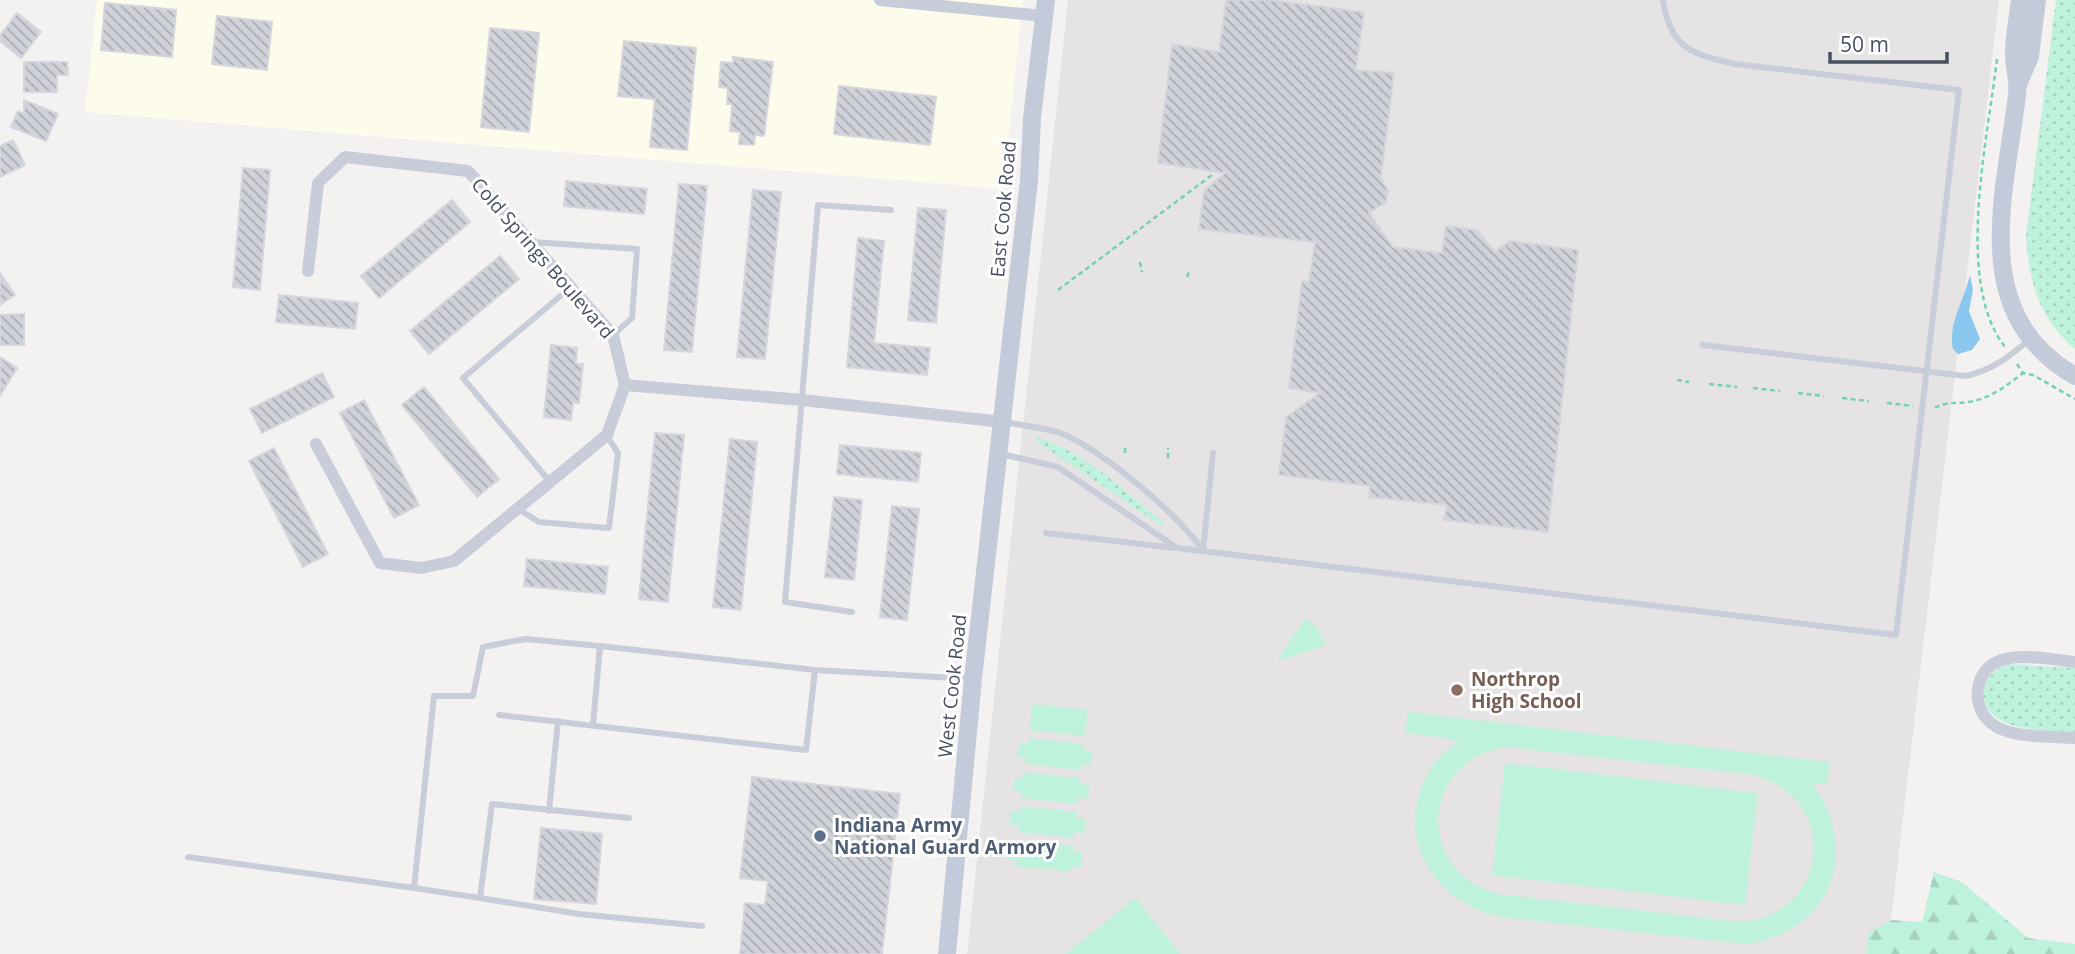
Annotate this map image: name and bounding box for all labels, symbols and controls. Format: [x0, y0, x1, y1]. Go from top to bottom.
scale bar [1830, 21, 1947, 65]
text: 50 m [1840, 30, 1889, 58]
street label: East Cook Road [984, 140, 1022, 278]
street label: Cold Springs Boulevard [466, 172, 620, 344]
street label: West Cook Road [932, 613, 972, 759]
place label: Northrop High School [1471, 666, 1582, 714]
marker: Northrop High School [1449, 682, 1465, 698]
place label: Indiana Army National Guard Armory [834, 812, 1057, 860]
marker: Indiana Army National Guard Armory [812, 828, 828, 844]

